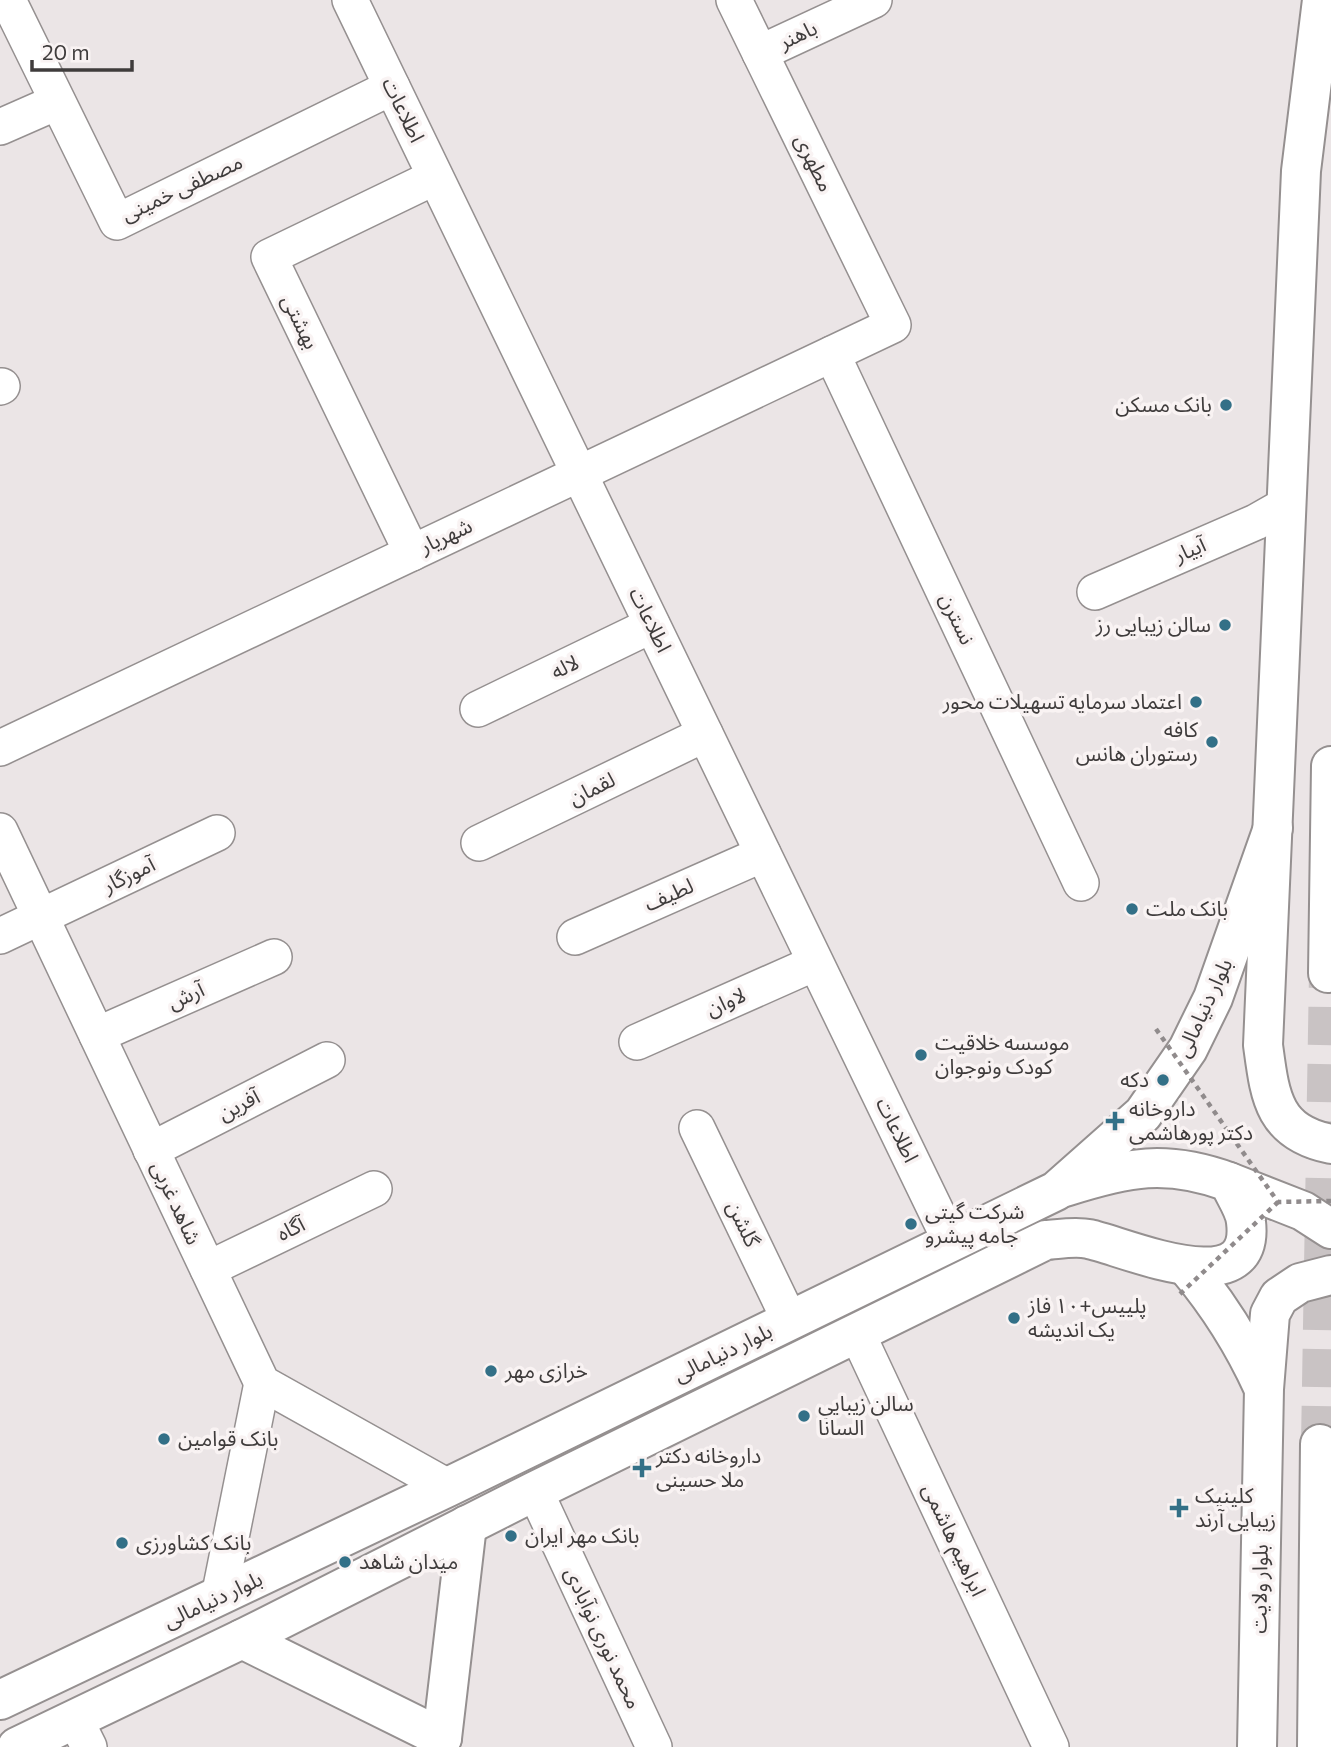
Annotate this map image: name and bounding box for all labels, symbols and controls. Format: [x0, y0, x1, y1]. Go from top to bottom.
street label: باهنر [773, 14, 821, 55]
scale bar [32, 28, 131, 72]
text: 20 m [42, 39, 90, 64]
street label: اطلاعات [378, 73, 431, 146]
street label: مطهری [790, 130, 840, 196]
street label: مصطفی خمینی [117, 148, 246, 227]
street label: بهشتی [277, 290, 325, 353]
place label: بانک مسکن [1115, 391, 1212, 417]
marker: بانک مسکن [1218, 397, 1234, 413]
street label: شهریار [414, 512, 476, 559]
street label: آبیار [1169, 530, 1210, 568]
street label: اطلاعات [625, 583, 678, 656]
street label: نسترن [935, 589, 981, 649]
place label: سالن زیبایی رز [1095, 611, 1211, 637]
marker: سالن زیبایی رز [1217, 617, 1233, 633]
street label: لاله [546, 648, 582, 683]
place label: اعتماد سرمایه تسهیلات محور [942, 688, 1182, 714]
marker: اعتماد سرمایه تسهیلات محور [1188, 694, 1204, 710]
place label: کافه رستوران هانس [1076, 716, 1198, 766]
marker: کافه رستوران هانس [1204, 734, 1220, 750]
street label: لقمان [564, 766, 619, 810]
street label: آموزگار [97, 850, 160, 898]
street label: لطیف [640, 872, 697, 916]
place label: بانک ملت [1146, 895, 1228, 920]
marker: بانک ملت [1124, 901, 1140, 917]
street label: بلوار دنیامالی [1169, 954, 1237, 1061]
street label: آرش [163, 975, 209, 1015]
street label: لاوان [702, 981, 750, 1021]
place label: موسسه خلاقیت کودک ونوجوان [935, 1029, 1070, 1079]
marker: موسسه خلاقیت کودک ونوجوان [913, 1047, 929, 1063]
place label: دکه [1120, 1066, 1149, 1091]
marker: دکه [1155, 1072, 1171, 1088]
street label: آفرین [213, 1082, 265, 1126]
street label: اطلاعات [872, 1093, 925, 1166]
place label: داروخانه دکتر پورهاشمی [1129, 1095, 1253, 1146]
marker: داروخانه دکتر پورهاشمی [1107, 1113, 1123, 1129]
street label: شاهد غربی [146, 1157, 208, 1248]
street label: گلشن [722, 1196, 766, 1251]
place label: شرکت گیتی جامه پیشرو [925, 1198, 1024, 1249]
street label: آگاه [272, 1210, 309, 1245]
marker: شرکت گیتی جامه پیشرو [903, 1216, 919, 1232]
place label: پلییس+١٠ فاز یک اندیشه [1027, 1292, 1147, 1341]
marker: پلییس+١٠ فاز یک اندیشه [1006, 1310, 1022, 1326]
street label: بلوار دنیامالی [669, 1317, 776, 1387]
place label: خرازی مهر [504, 1357, 588, 1383]
marker: خرازی مهر [483, 1363, 499, 1379]
place label: سالن زيبايي السانا [818, 1390, 914, 1439]
marker: سالن زيبايي السانا [796, 1408, 812, 1424]
place label: بانک قوامین [178, 1425, 278, 1451]
marker: بانک قوامین [156, 1431, 172, 1447]
place label: داروخانه دکتر ملا حسینی [655, 1442, 761, 1492]
marker: داروخانه دکتر ملا حسینی [634, 1460, 650, 1476]
street label: ابراهیم هاشمی [915, 1479, 992, 1601]
place label: کلینیک زیبایی آرند [1195, 1482, 1276, 1532]
marker: کلینیک زیبایی آرند [1169, 1498, 1189, 1518]
place label: بانک مهر ایران [525, 1522, 639, 1548]
marker: بانک مهر ایران [503, 1528, 519, 1544]
place label: بانک کشاورزی [136, 1529, 251, 1555]
marker: بانک کشاورزی [114, 1535, 130, 1551]
street label: بلوار ولایت [1245, 1544, 1273, 1634]
place label: میدان شاهد [359, 1548, 458, 1574]
marker: میدان شاهد [337, 1554, 353, 1570]
street label: محمد نوری نوآبادی [560, 1563, 648, 1713]
street label: بلوار دنیامالی [159, 1565, 266, 1633]

